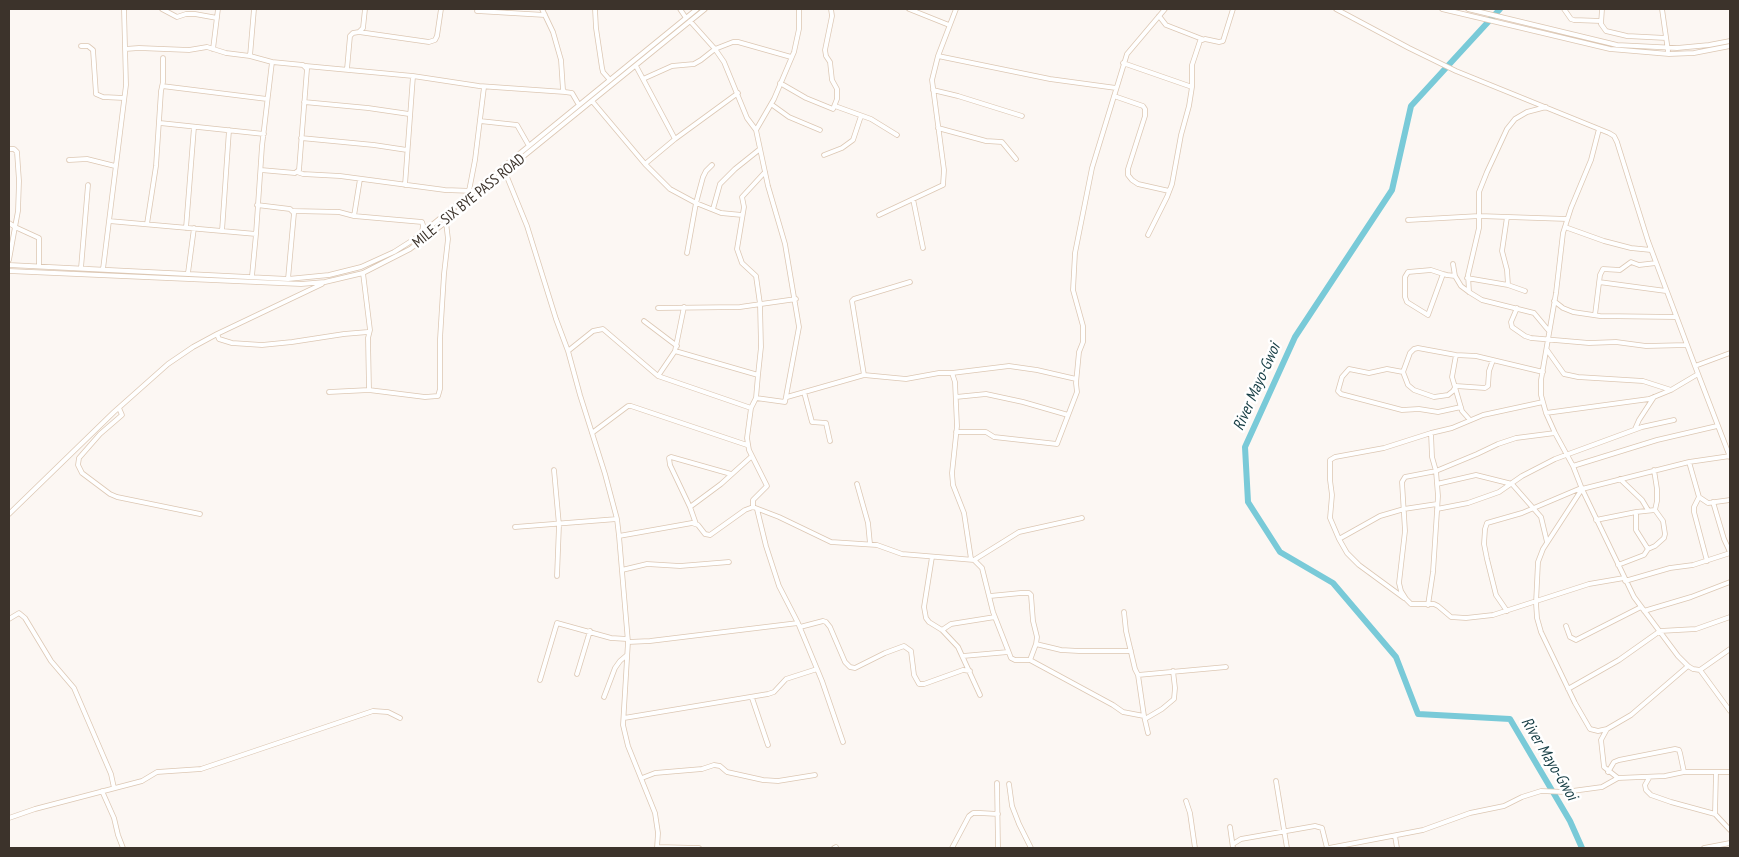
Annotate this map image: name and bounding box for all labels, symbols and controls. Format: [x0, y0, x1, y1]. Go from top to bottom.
street label: MILE - SIX BYE PASS ROAD [409, 150, 529, 252]
water label: River Mayo-Gwoi [1229, 340, 1285, 434]
water label: River Mayo-Gwoi [1517, 714, 1581, 804]

